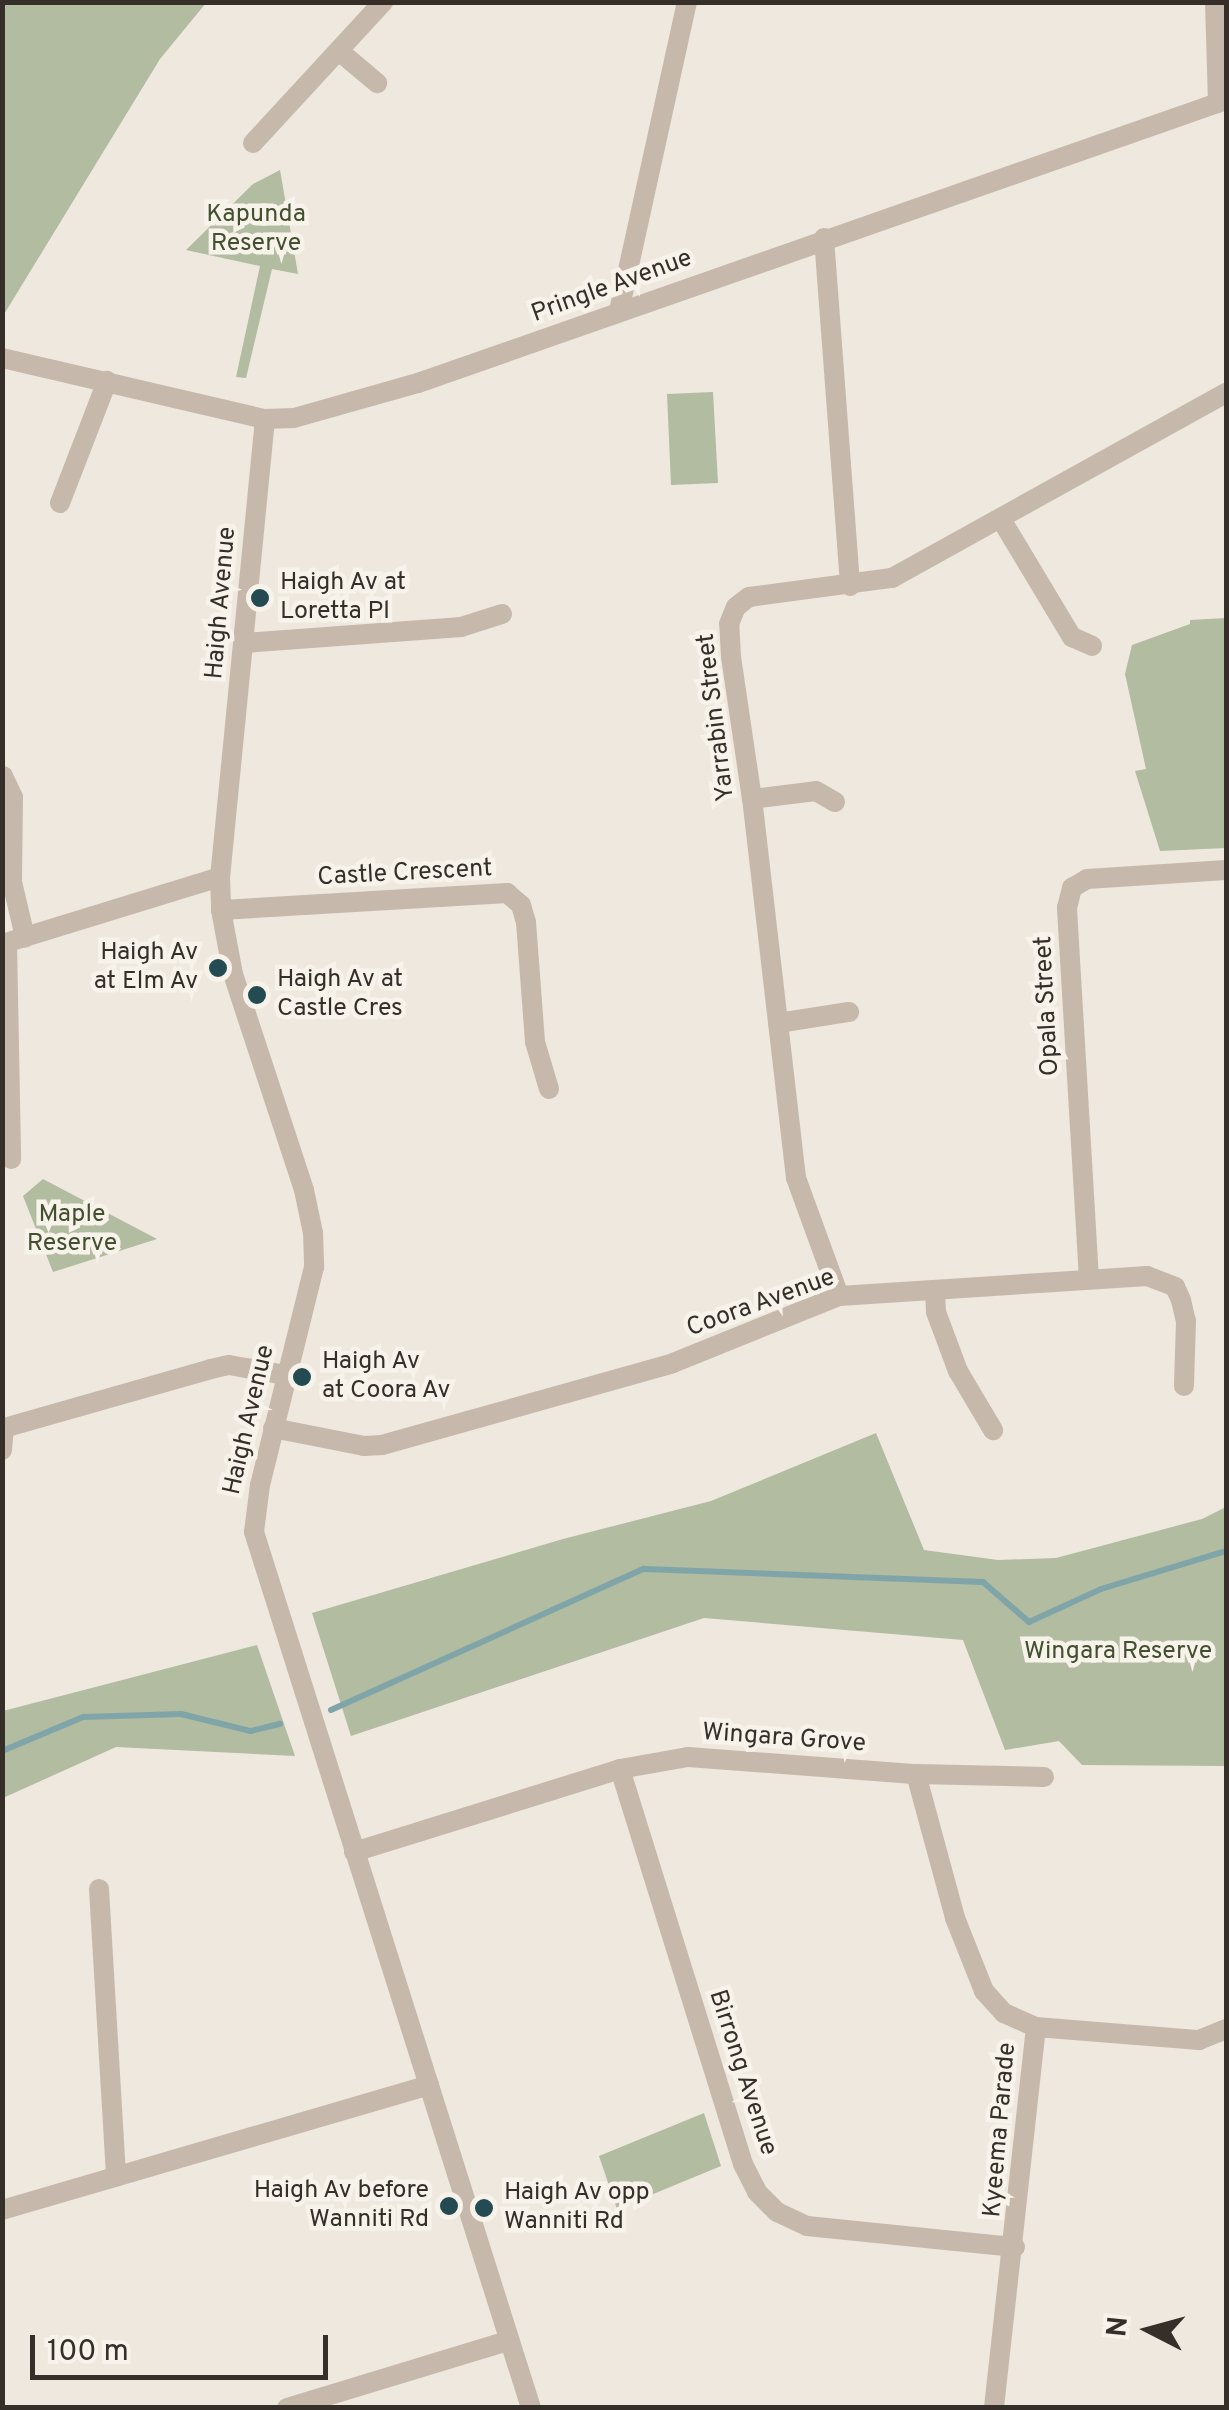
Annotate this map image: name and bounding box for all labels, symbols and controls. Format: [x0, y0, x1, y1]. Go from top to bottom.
park label: Kapunda Reserve [206, 201, 306, 260]
street label: Pringle Avenue [527, 244, 697, 330]
street label: Haigh Avenue [200, 525, 244, 681]
place label: Haigh Av at Loretta Pl [280, 569, 407, 628]
marker: Haigh Av at Loretta Pl [249, 587, 271, 609]
street label: Yarrabin Street [692, 631, 742, 803]
street label: Castle Crescent [317, 854, 493, 894]
street label: Opala Street [1029, 935, 1067, 1077]
place label: Haigh Av at Elm Av [93, 939, 198, 998]
marker: Haigh Av at Elm Av [207, 957, 229, 979]
place label: Haigh Av at Castle Cres [277, 966, 404, 1025]
marker: Haigh Av at Castle Cres [246, 984, 268, 1006]
park label: Maple Reserve [27, 1201, 117, 1260]
street label: Coora Avenue [682, 1263, 840, 1345]
street label: Haigh Avenue [218, 1342, 282, 1498]
place label: Haigh Av at Coora Av [322, 1348, 451, 1407]
marker: Haigh Av at Coora Av [291, 1366, 313, 1388]
park label: Wingara Reserve [1024, 1637, 1212, 1667]
street label: Wingara Grove [701, 1718, 867, 1760]
street label: Birrong Avenue [701, 1986, 783, 2160]
street label: Kyeema Parade [978, 2041, 1024, 2219]
place label: Haigh Av before Wanniti Rd [253, 2177, 429, 2236]
place label: Haigh Av opp Wanniti Rd [504, 2179, 651, 2238]
marker: Haigh Av before Wanniti Rd [438, 2195, 460, 2217]
marker: Haigh Av opp Wanniti Rd [473, 2197, 495, 2219]
north arrow [1099, 2280, 1199, 2380]
scale bar [35, 2315, 332, 2377]
text: N [1100, 2315, 1138, 2339]
text: 100 m [47, 2334, 129, 2371]

